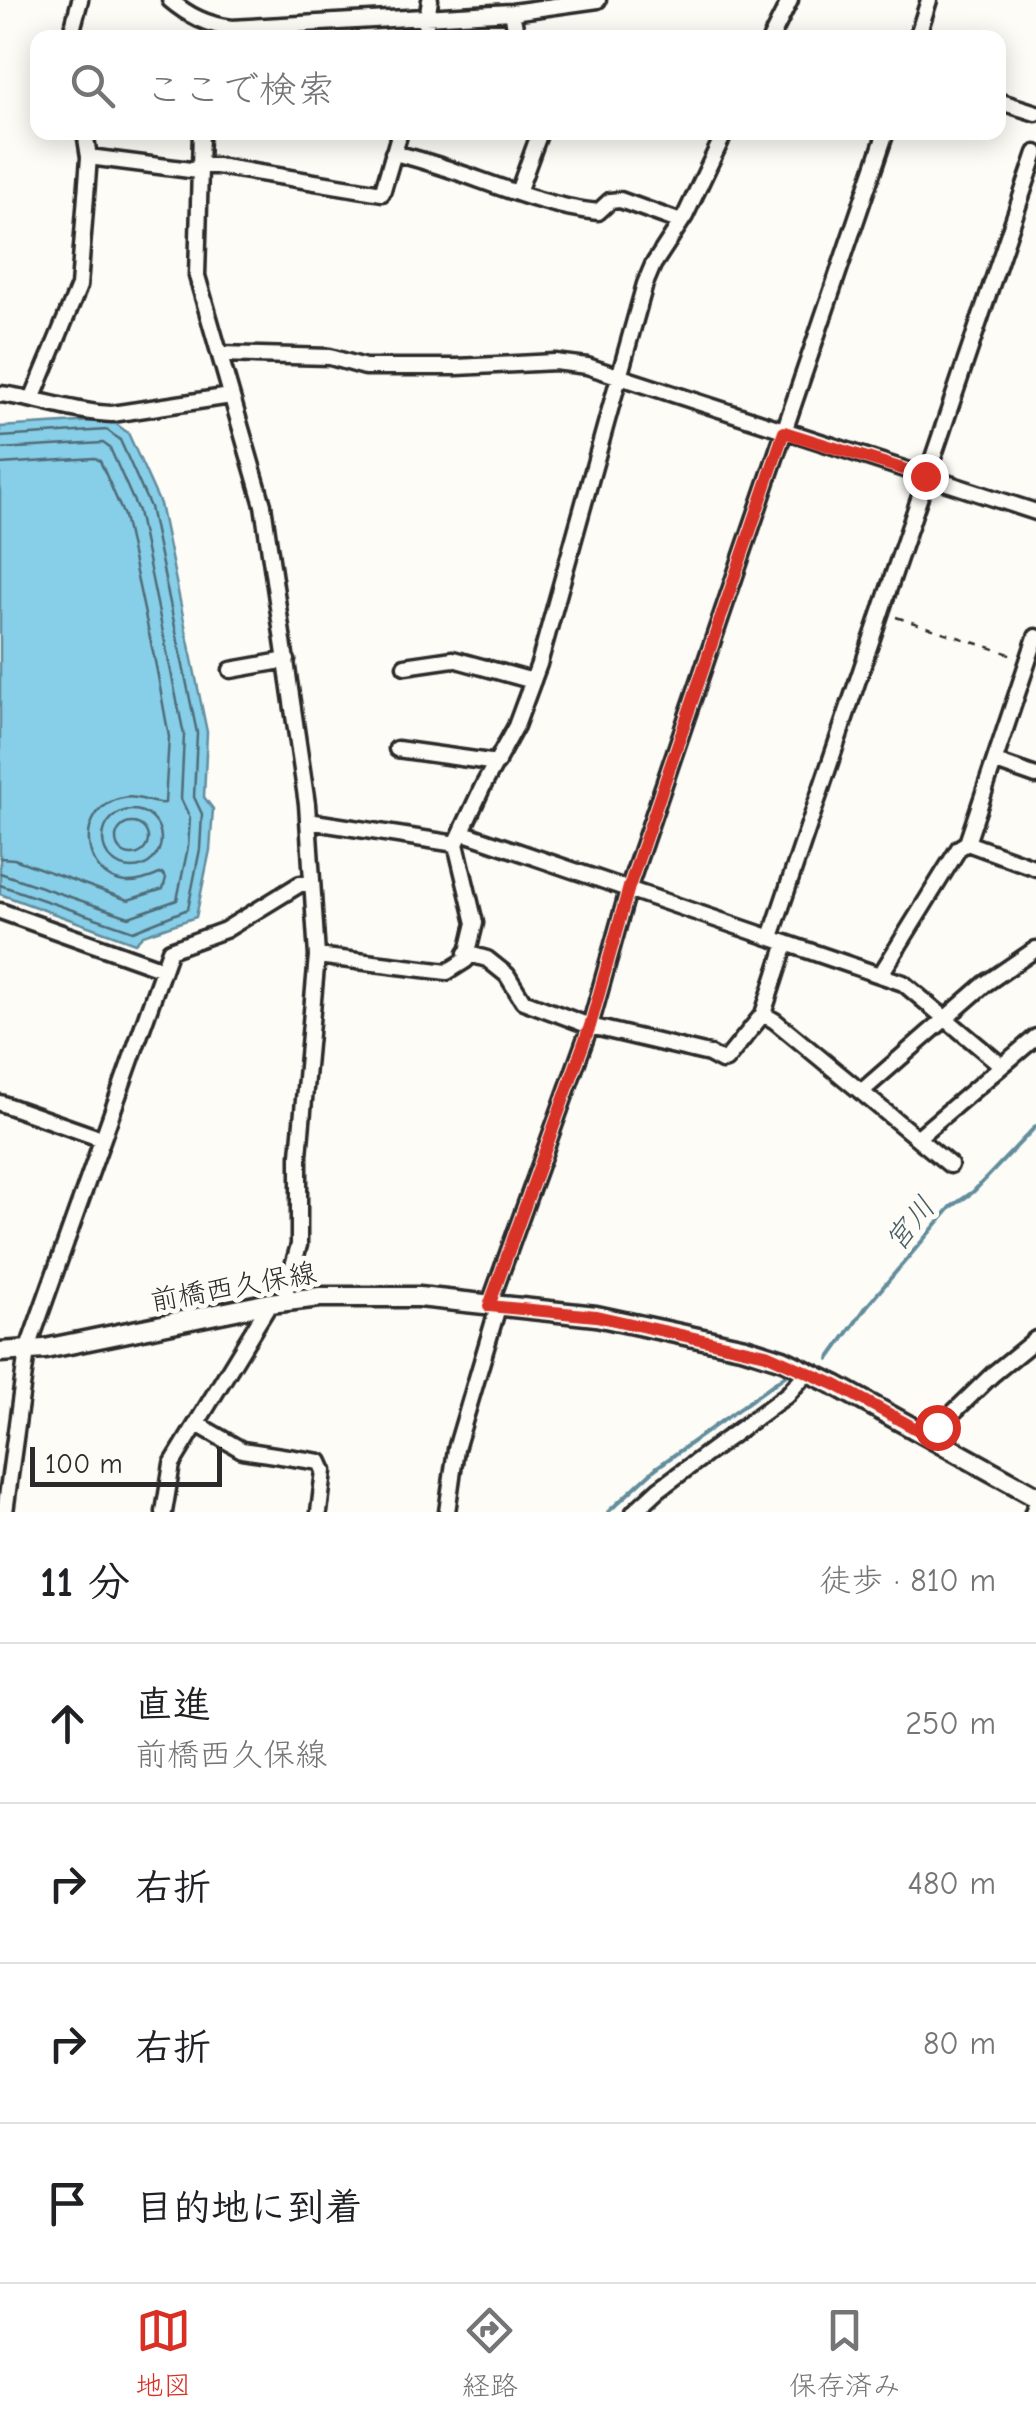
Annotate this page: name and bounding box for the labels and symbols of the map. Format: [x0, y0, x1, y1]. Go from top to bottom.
route end [903, 454, 949, 500]
water label: 宮川 [878, 1190, 943, 1259]
street label: 前橋西久保線 [148, 1257, 319, 1317]
route start [915, 1405, 961, 1451]
scale bar [30, 1442, 222, 1486]

